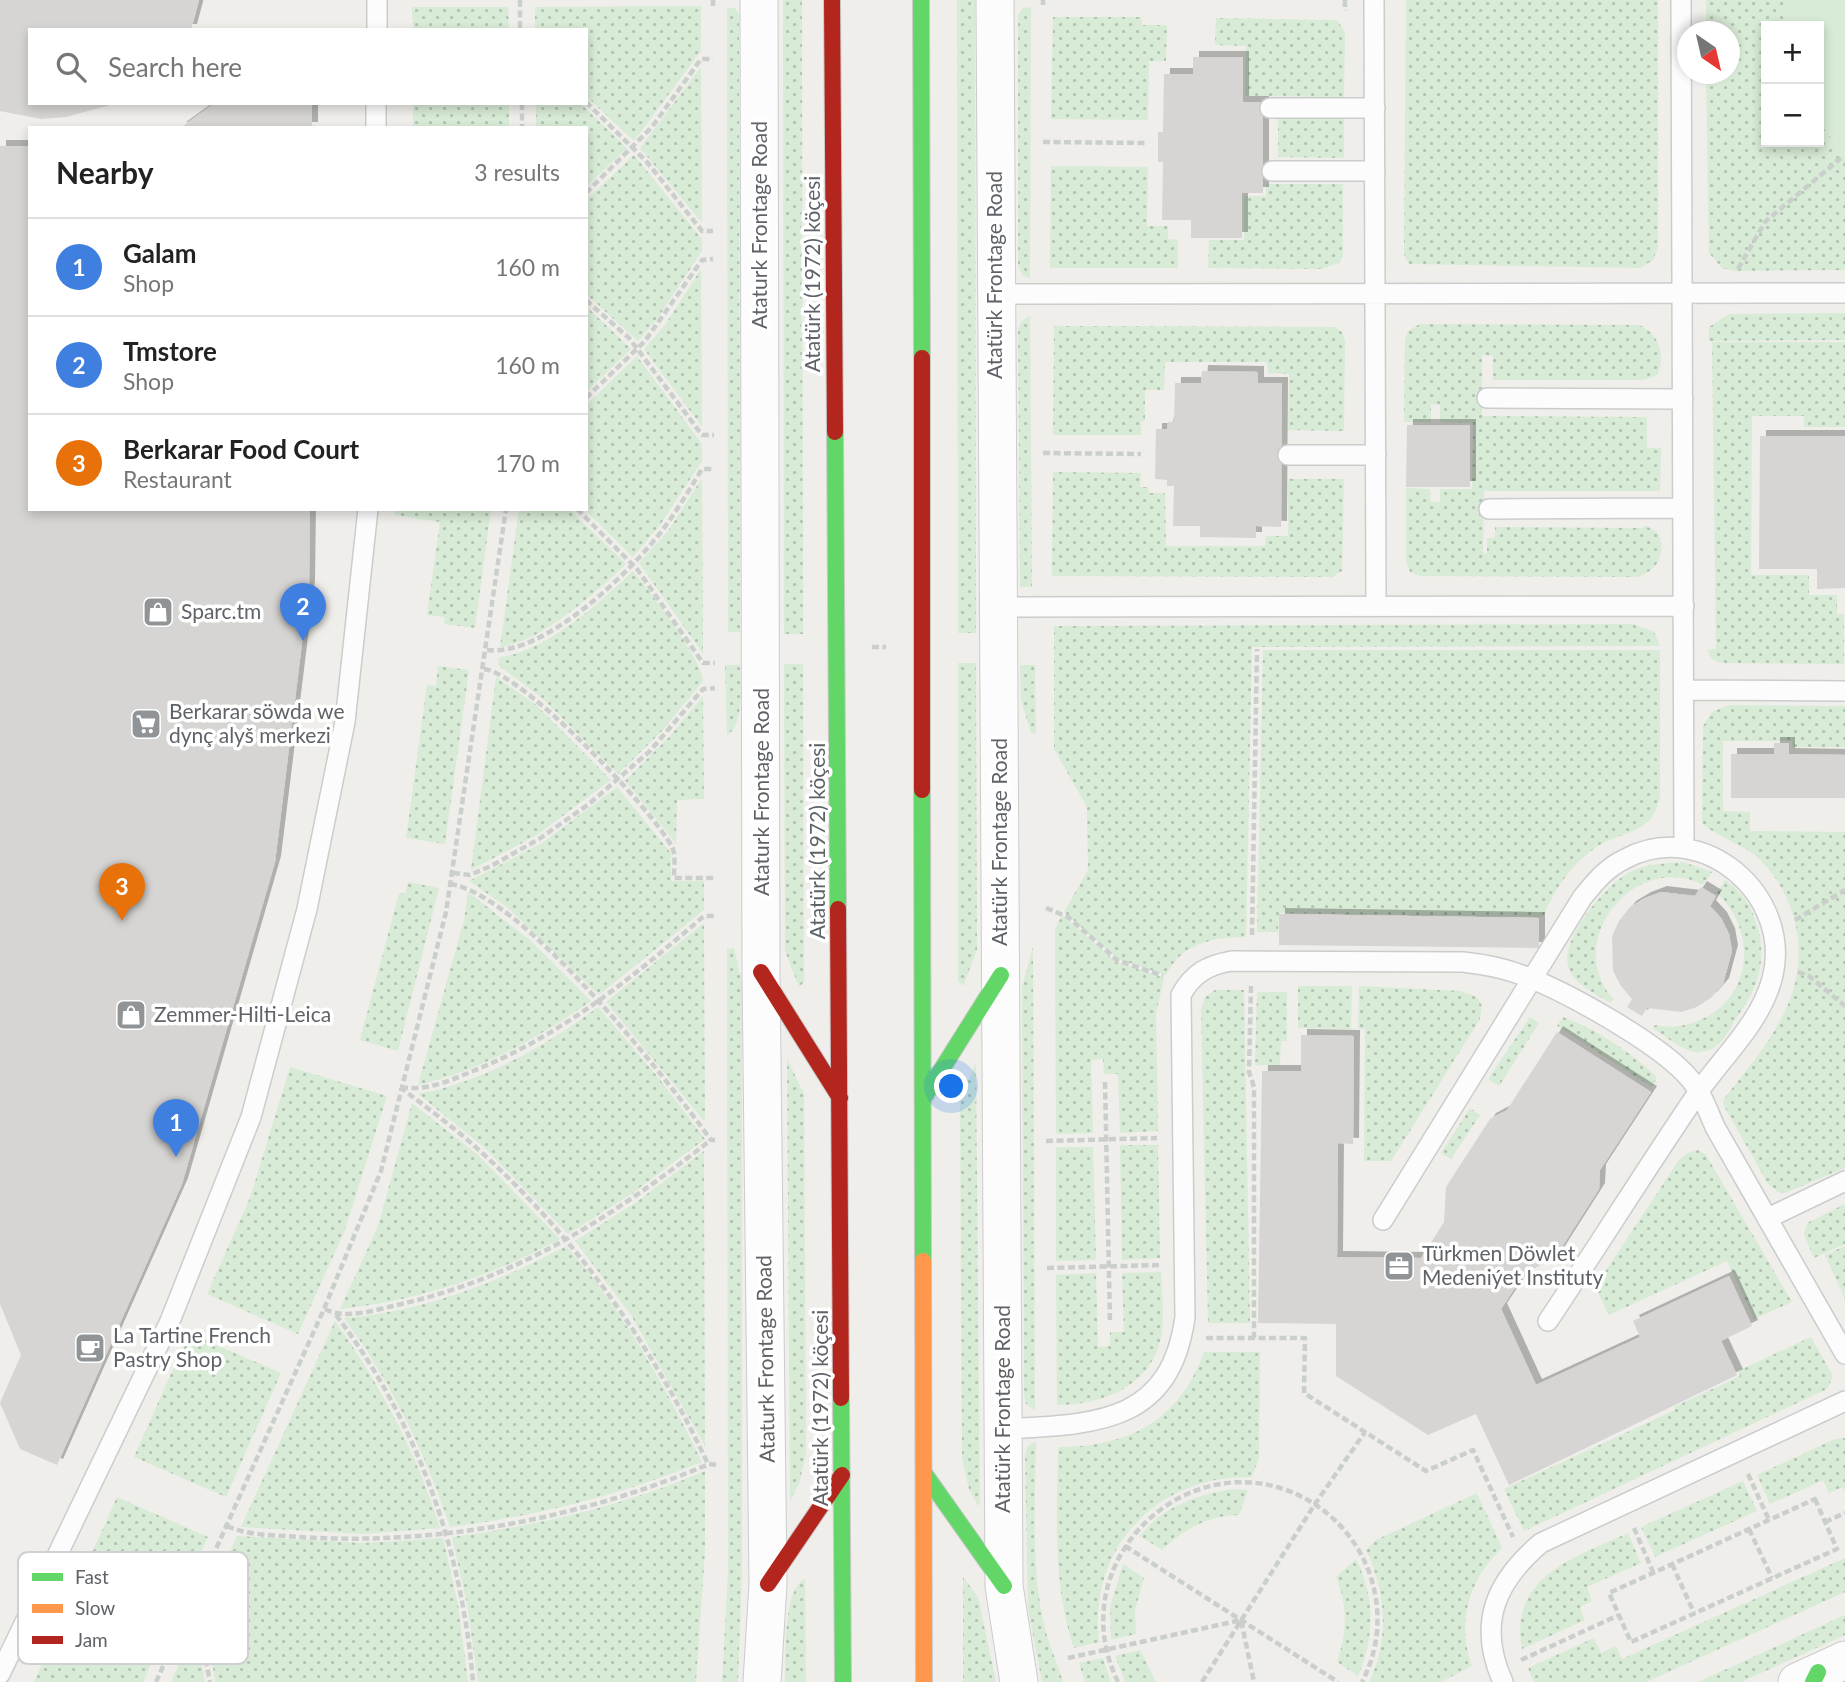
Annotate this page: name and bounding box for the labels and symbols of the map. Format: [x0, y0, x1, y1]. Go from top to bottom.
north arrow [1677, 21, 1740, 84]
street label: Ataturk Frontage Road [746, 121, 771, 329]
street label: Atatürk Frontage Road [981, 171, 1006, 379]
street label: Atatürk (1972) köçesi [799, 176, 824, 372]
pin: 2 [280, 583, 326, 641]
shop icon: Sparc.tm [141, 595, 175, 629]
place label: Sparc.tm [181, 598, 261, 623]
street label: Ataturk Frontage Road [748, 688, 773, 896]
place label: Berkarar söwda we dynç alyš merkezi [169, 698, 345, 747]
supermarket icon: Berkarar söwda we dynç alyš merkezi [129, 707, 163, 741]
street label: Atatürk Frontage Road [986, 738, 1011, 946]
street label: Atatürk (1972) köçesi [804, 743, 829, 939]
pin: 3 [99, 863, 145, 921]
shop icon: Zemmer-Hilti-Leica [114, 998, 148, 1032]
place label: Zemmer-Hilti-Leica [154, 1001, 331, 1026]
your location [934, 1069, 968, 1103]
pin: 1 [153, 1099, 199, 1157]
place label: Türkmen Döwlet Medeniýet Instituty [1422, 1240, 1604, 1289]
office icon: Türkmen Döwlet Medeniýet Instituty [1382, 1249, 1416, 1283]
street label: Ataturk Frontage Road [750, 1255, 779, 1463]
street label: Atatürk Frontage Road [989, 1305, 1014, 1513]
street label: Atatürk (1972) köçesi [807, 1310, 832, 1506]
place label: La Tartine French Pastry Shop [113, 1322, 271, 1371]
cafe icon: La Tartine French Pastry Shop [73, 1331, 107, 1365]
legend [18, 1552, 248, 1664]
text: Fast [75, 1565, 109, 1588]
text: Slow [75, 1596, 115, 1619]
text: Jam [75, 1628, 108, 1651]

